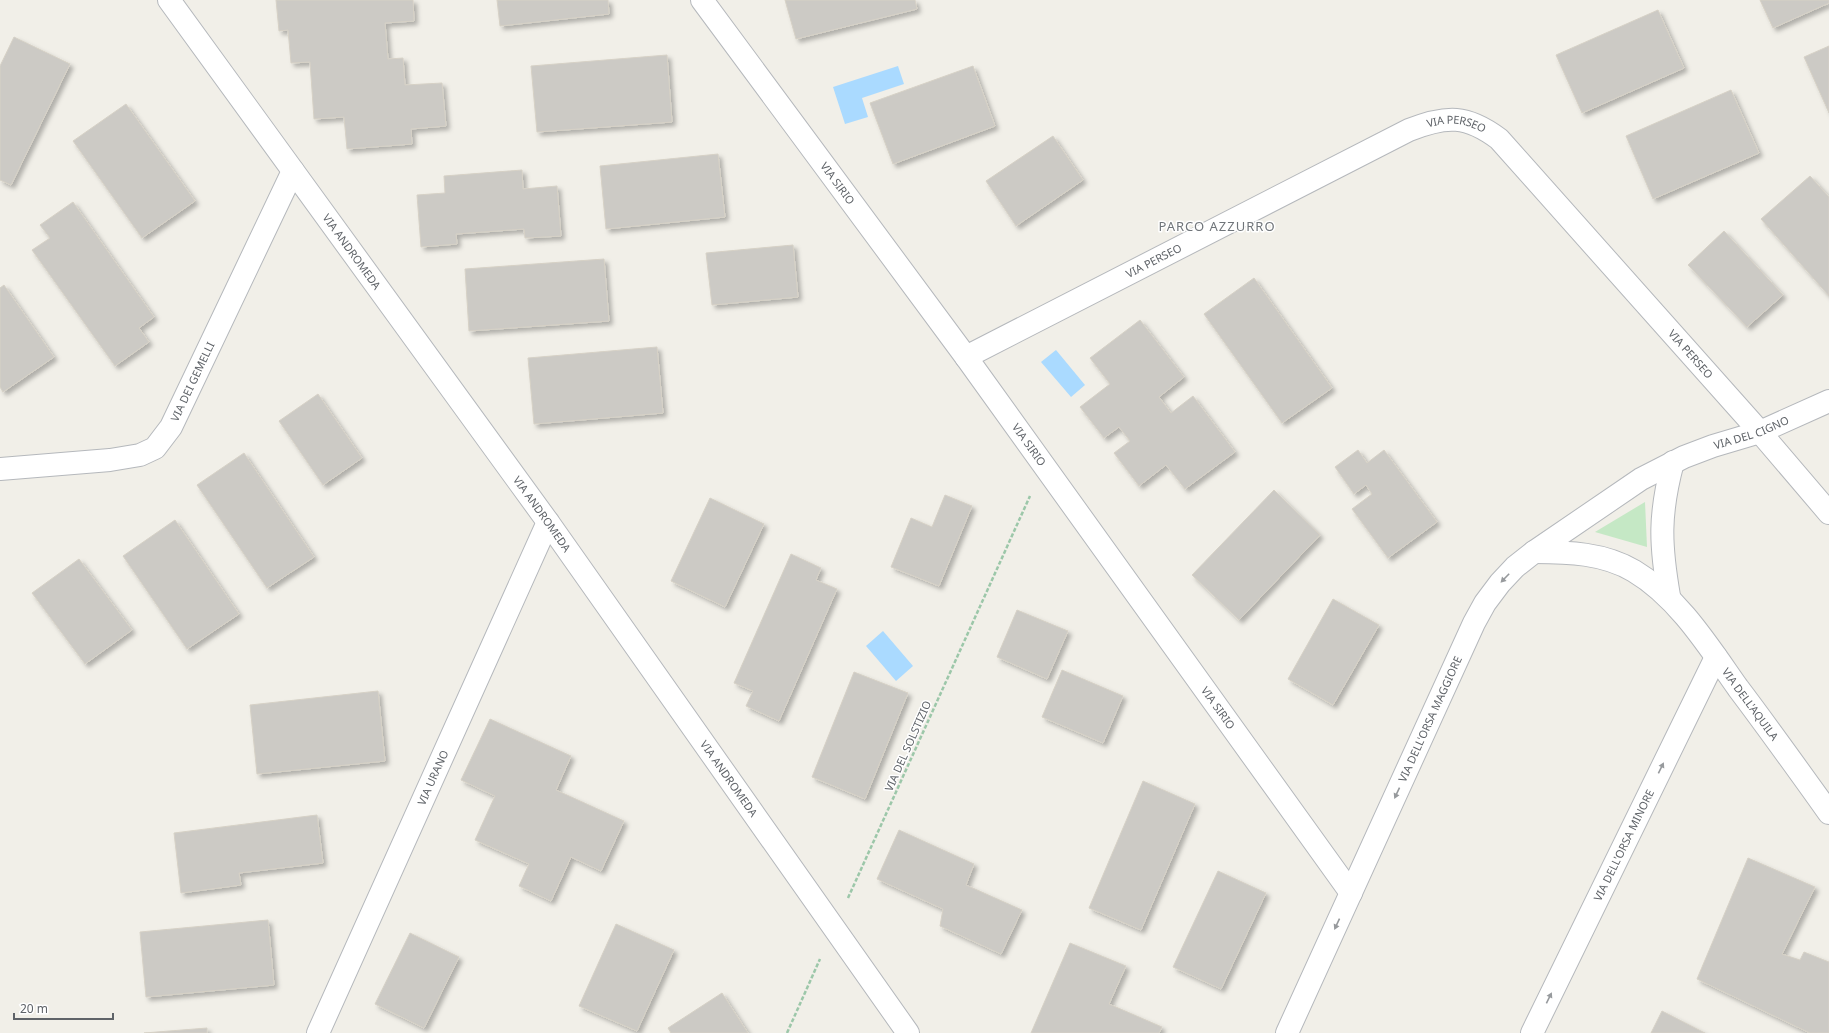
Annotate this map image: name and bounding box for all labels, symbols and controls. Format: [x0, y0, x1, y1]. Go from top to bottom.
street label: VIA PERSEO [1425, 112, 1489, 136]
street label: VIA SIRIO [817, 159, 859, 207]
street label: VIA ANDROMEDA [320, 211, 385, 293]
district label: PARCO AZZURRO [1158, 217, 1276, 235]
street label: VIA PERSEO [1123, 240, 1184, 281]
street label: VIA PERSEO [1665, 326, 1717, 381]
street label: VIA DEI GEMELLI [167, 339, 218, 424]
street label: VIA DEL CIGNO [1712, 412, 1791, 452]
street label: VIA SIRIO [1009, 420, 1050, 469]
street label: VIA ANDROMEDA [510, 473, 575, 555]
one-way arrow [1500, 573, 1510, 583]
street label: VIA DELL'ORSA MAGGIORE [1394, 653, 1465, 784]
street label: VIA DELL'AQUILA [1719, 665, 1783, 744]
street label: VIA SIRIO [1198, 683, 1239, 732]
street label: VIA DEL SOLSTIZIO [881, 698, 934, 794]
street label: VIA ANDROMEDA [697, 737, 762, 820]
street label: VIA URANO [413, 747, 451, 808]
one-way arrow [1658, 762, 1664, 774]
one-way arrow [1393, 787, 1400, 799]
street label: VIA DELL'ORSA MINORE [1590, 787, 1657, 903]
one-way arrow [1334, 918, 1340, 930]
one-way arrow [1546, 992, 1552, 1004]
scale bar [14, 995, 113, 1021]
text: 20 m [20, 1000, 48, 1017]

